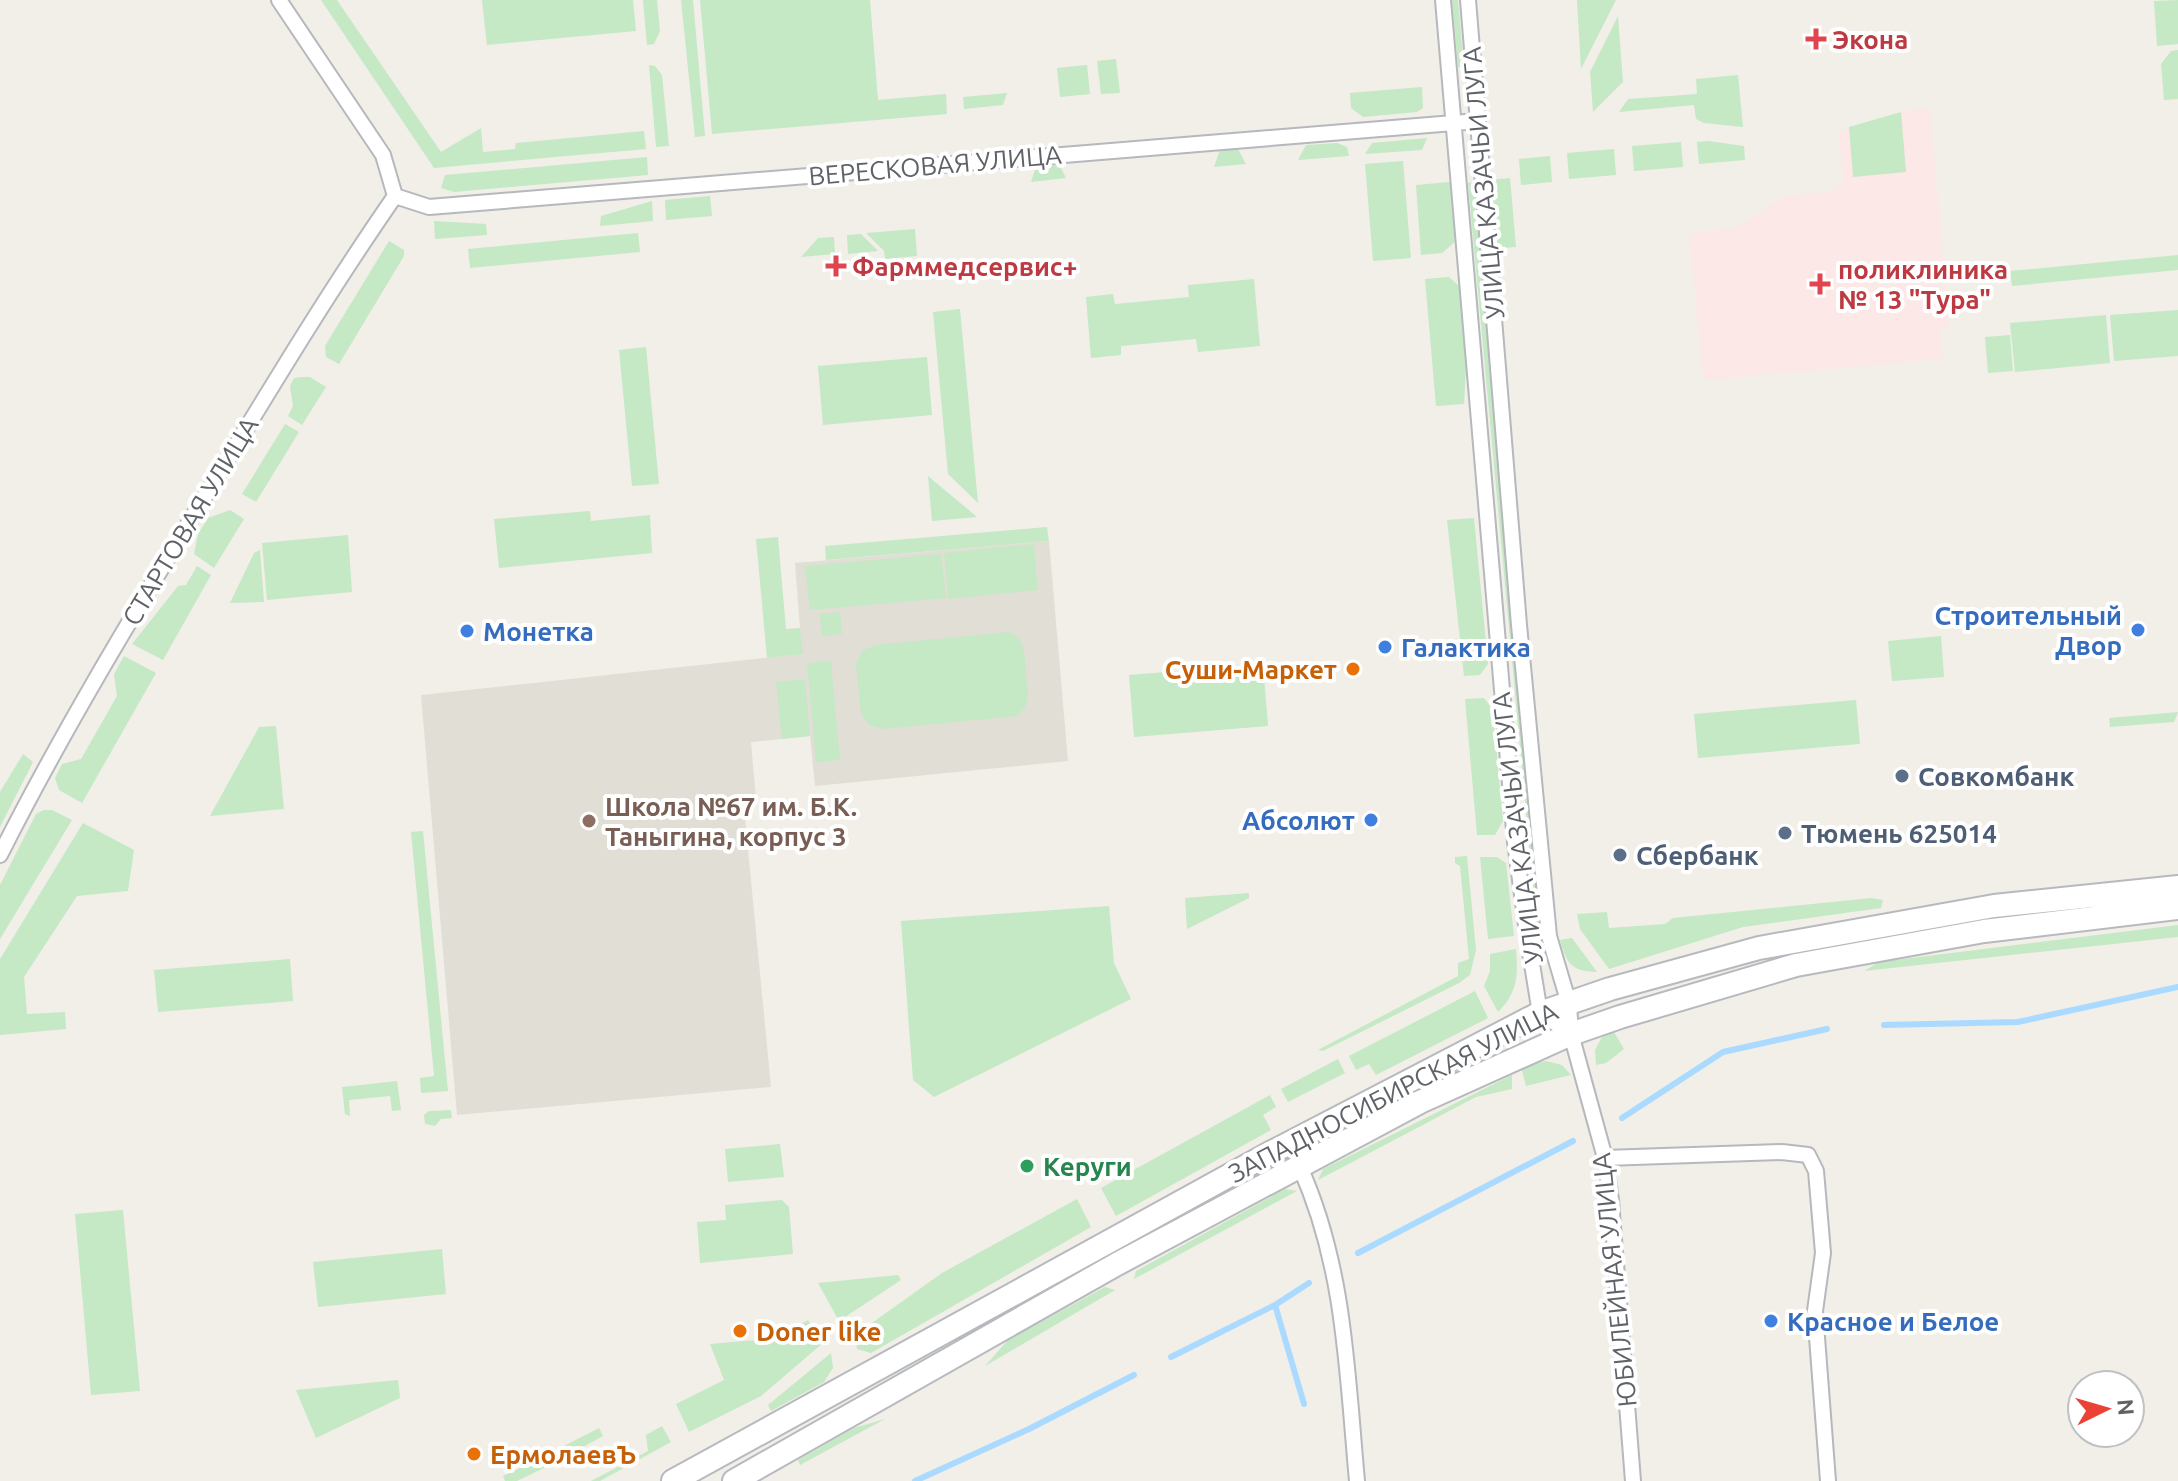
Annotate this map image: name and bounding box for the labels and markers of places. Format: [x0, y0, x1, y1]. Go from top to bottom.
place label: Экона [1832, 25, 1908, 54]
marker: Экона [1807, 30, 1825, 48]
place label: Фарммедсервис+ [852, 252, 1077, 281]
place label: поликлиника № 13 "Тура" [1838, 255, 2008, 314]
marker: Фарммедсервис+ [827, 257, 845, 275]
marker: поликлиника № 13 "Тура" [1809, 273, 1831, 295]
place label: Строительный Двор [1935, 601, 2122, 660]
place label: Монетка [483, 617, 594, 646]
marker: Строительный Двор [2129, 621, 2147, 639]
marker: Монетка [458, 622, 476, 640]
place label: Галактика [1401, 633, 1531, 662]
marker: Галактика [1376, 638, 1394, 656]
place label: Суши-Маркет [1165, 655, 1337, 684]
marker: Суши-Маркет [1344, 660, 1362, 678]
place label: Совкомбанк [1918, 762, 2074, 791]
marker: Совкомбанк [1893, 767, 1911, 785]
place label: Школа №67 им. Б.К. Таныгина, корпус 3 [605, 792, 857, 851]
place label: Абсолют [1242, 806, 1355, 835]
marker: Абсолют [1362, 811, 1380, 829]
marker: Школа №67 им. Б.К. Таныгина, корпус 3 [580, 812, 598, 830]
place label: Тюмень 625014 [1801, 819, 1997, 848]
marker: Тюмень 625014 [1776, 824, 1794, 842]
place label: Сбербанк [1636, 841, 1759, 870]
marker: Сбербанк [1611, 846, 1629, 864]
place label: Керуги [1043, 1152, 1132, 1181]
marker: Керуги [1018, 1157, 1036, 1175]
place label: Красное и Белое [1787, 1307, 1999, 1336]
marker: Красное и Белое [1762, 1312, 1780, 1330]
place label: Doner like [756, 1317, 882, 1346]
marker: Doner like [731, 1322, 749, 1340]
place label: ЕрмолаевЪ [490, 1440, 636, 1469]
marker: ЕрмолаевЪ [465, 1445, 483, 1463]

